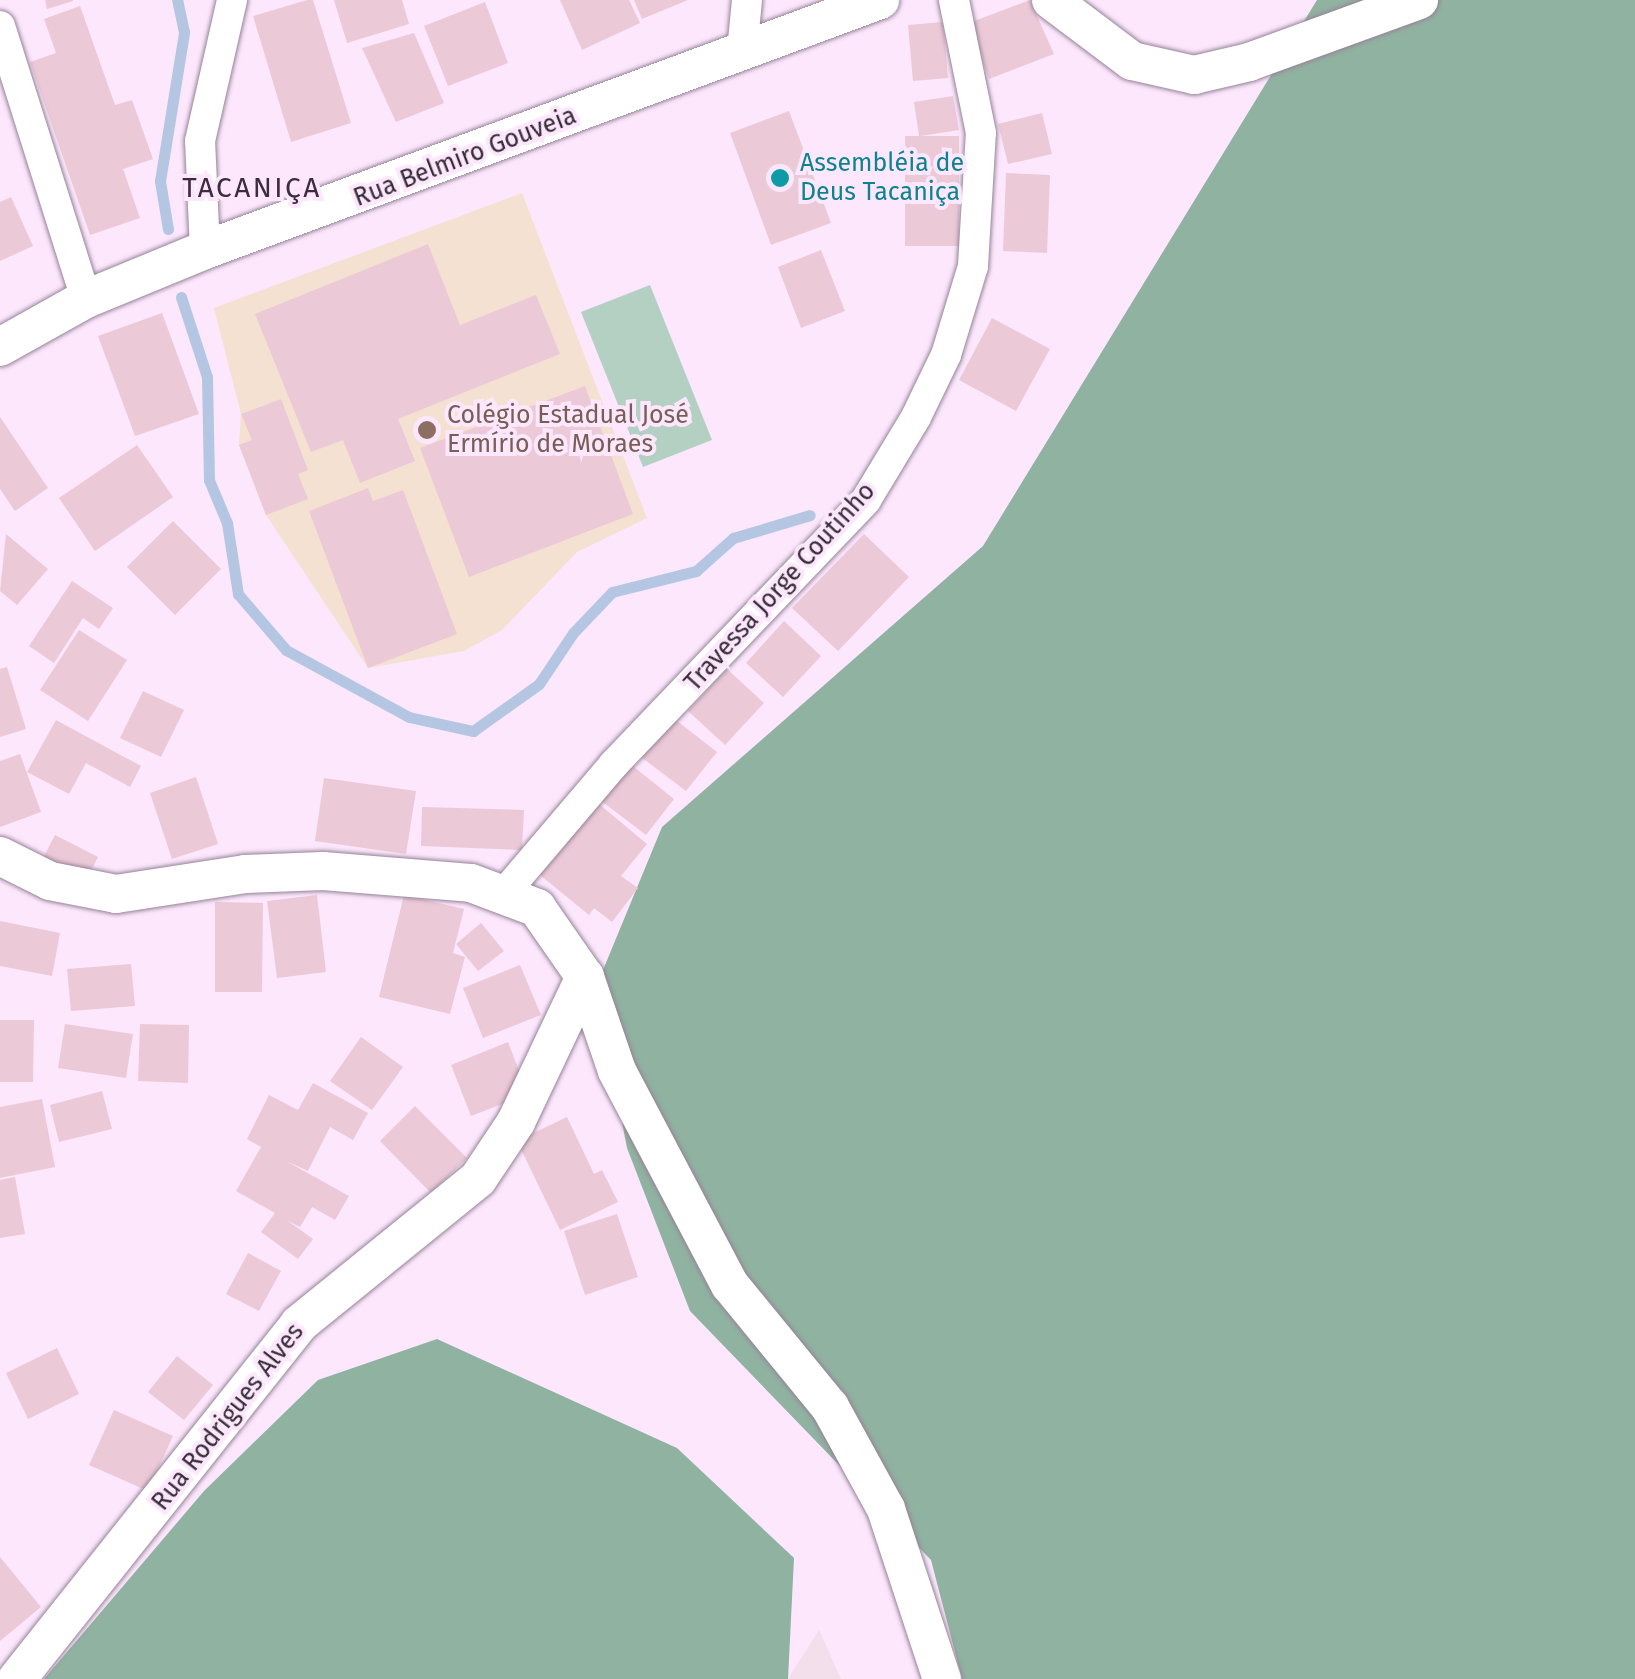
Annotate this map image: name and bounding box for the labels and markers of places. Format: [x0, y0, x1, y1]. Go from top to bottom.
place label: Assembléia de Deus Tacaniça [800, 149, 964, 208]
marker: Assembléia de Deus Tacaniça [769, 167, 791, 189]
place label: Colégio Estadual José Ermírio de Moraes [447, 401, 689, 460]
marker: Colégio Estadual José Ermírio de Moraes [416, 419, 438, 441]

